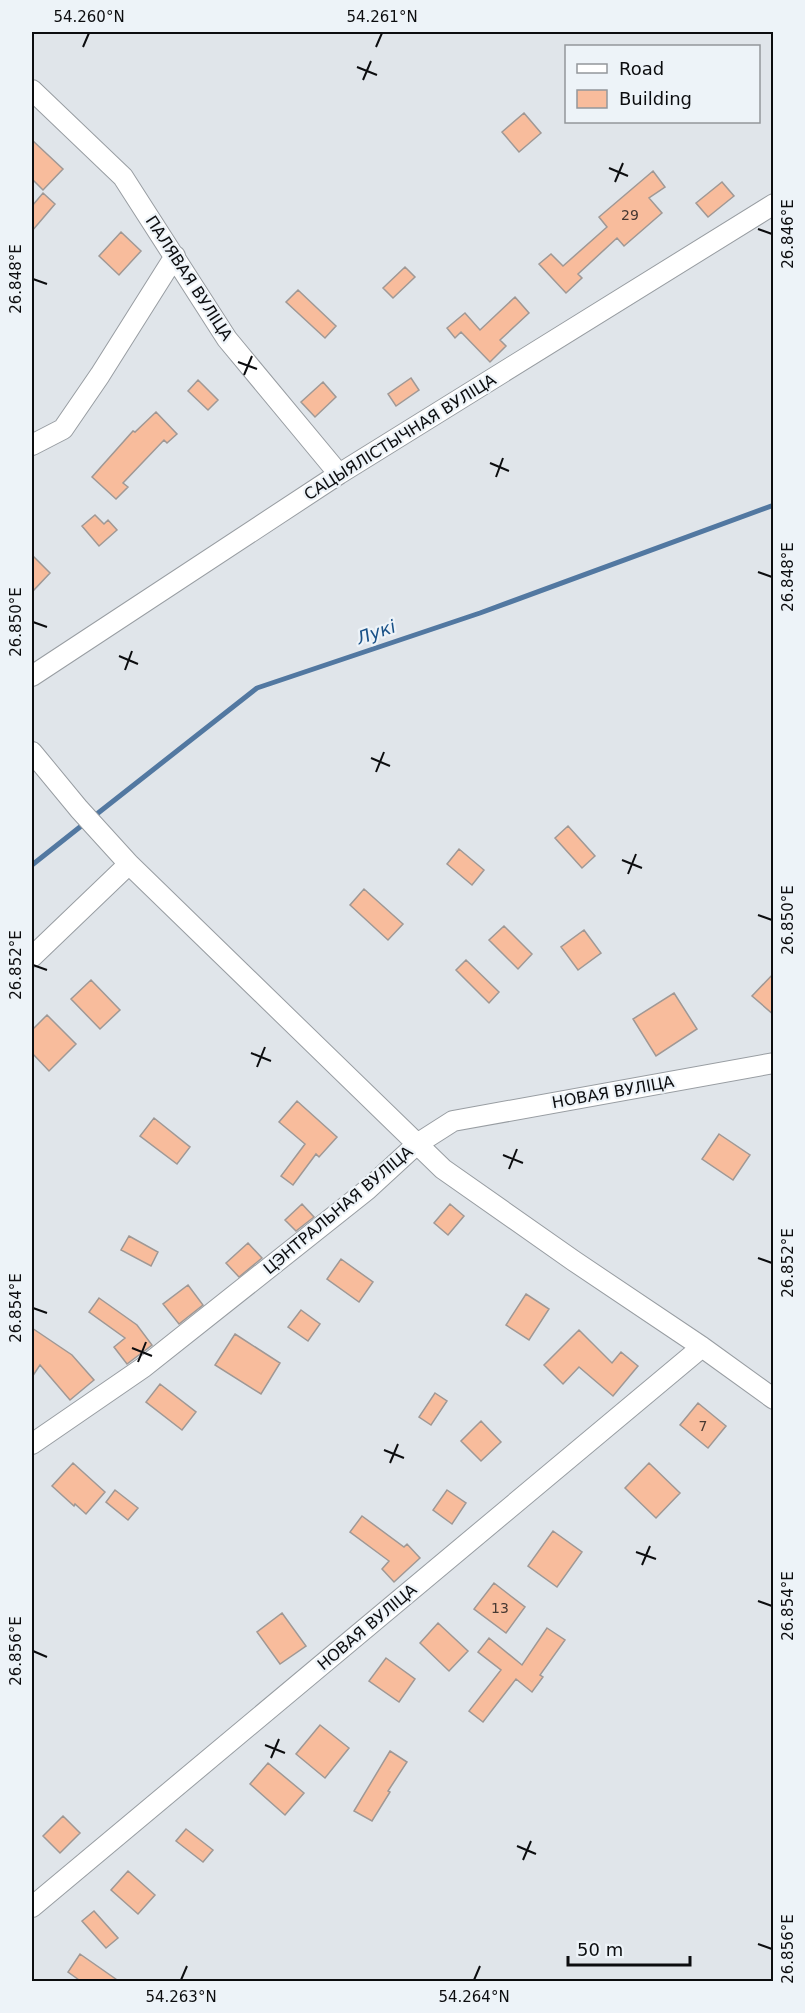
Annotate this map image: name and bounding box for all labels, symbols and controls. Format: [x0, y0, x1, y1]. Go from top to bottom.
text: 54.260°N [53, 8, 125, 26]
text: 54.261°N [346, 8, 418, 26]
legend [565, 45, 760, 123]
text: Road [619, 58, 664, 79]
text: Building [619, 88, 692, 109]
text: 26.846°E [779, 199, 797, 269]
house number: 29 [621, 207, 639, 223]
street label: ПАЛЯВАЯ ВУЛІЦА [142, 212, 237, 344]
text: 26.848°E [7, 244, 25, 314]
street label: САЦЫЯЛІСТЫЧНАЯ ВУЛІЦА [301, 370, 499, 504]
text: 26.848°E [779, 542, 797, 612]
text: 26.850°E [7, 587, 25, 657]
water label: Лукі [353, 616, 398, 649]
text: 26.850°E [779, 885, 797, 955]
text: 26.852°E [7, 930, 25, 1000]
street label: НОВАЯ ВУЛІЦА [550, 1072, 676, 1112]
street label: ЦЭНТРАЛЬНАЯ ВУЛІЦА [259, 1142, 417, 1278]
text: 26.852°E [779, 1228, 797, 1298]
text: 26.854°E [7, 1273, 25, 1343]
house number: 7 [699, 1418, 707, 1434]
text: 26.854°E [779, 1571, 797, 1641]
street label: НОВАЯ ВУЛІЦА [314, 1580, 420, 1674]
house number: 13 [491, 1600, 509, 1616]
text: 26.856°E [7, 1616, 25, 1686]
text: 26.856°E [779, 1914, 797, 1984]
scale bar [568, 1929, 690, 1967]
text: 50 m [577, 1939, 623, 1960]
text: 54.263°N [145, 1988, 217, 2006]
text: 54.264°N [438, 1988, 510, 2006]

